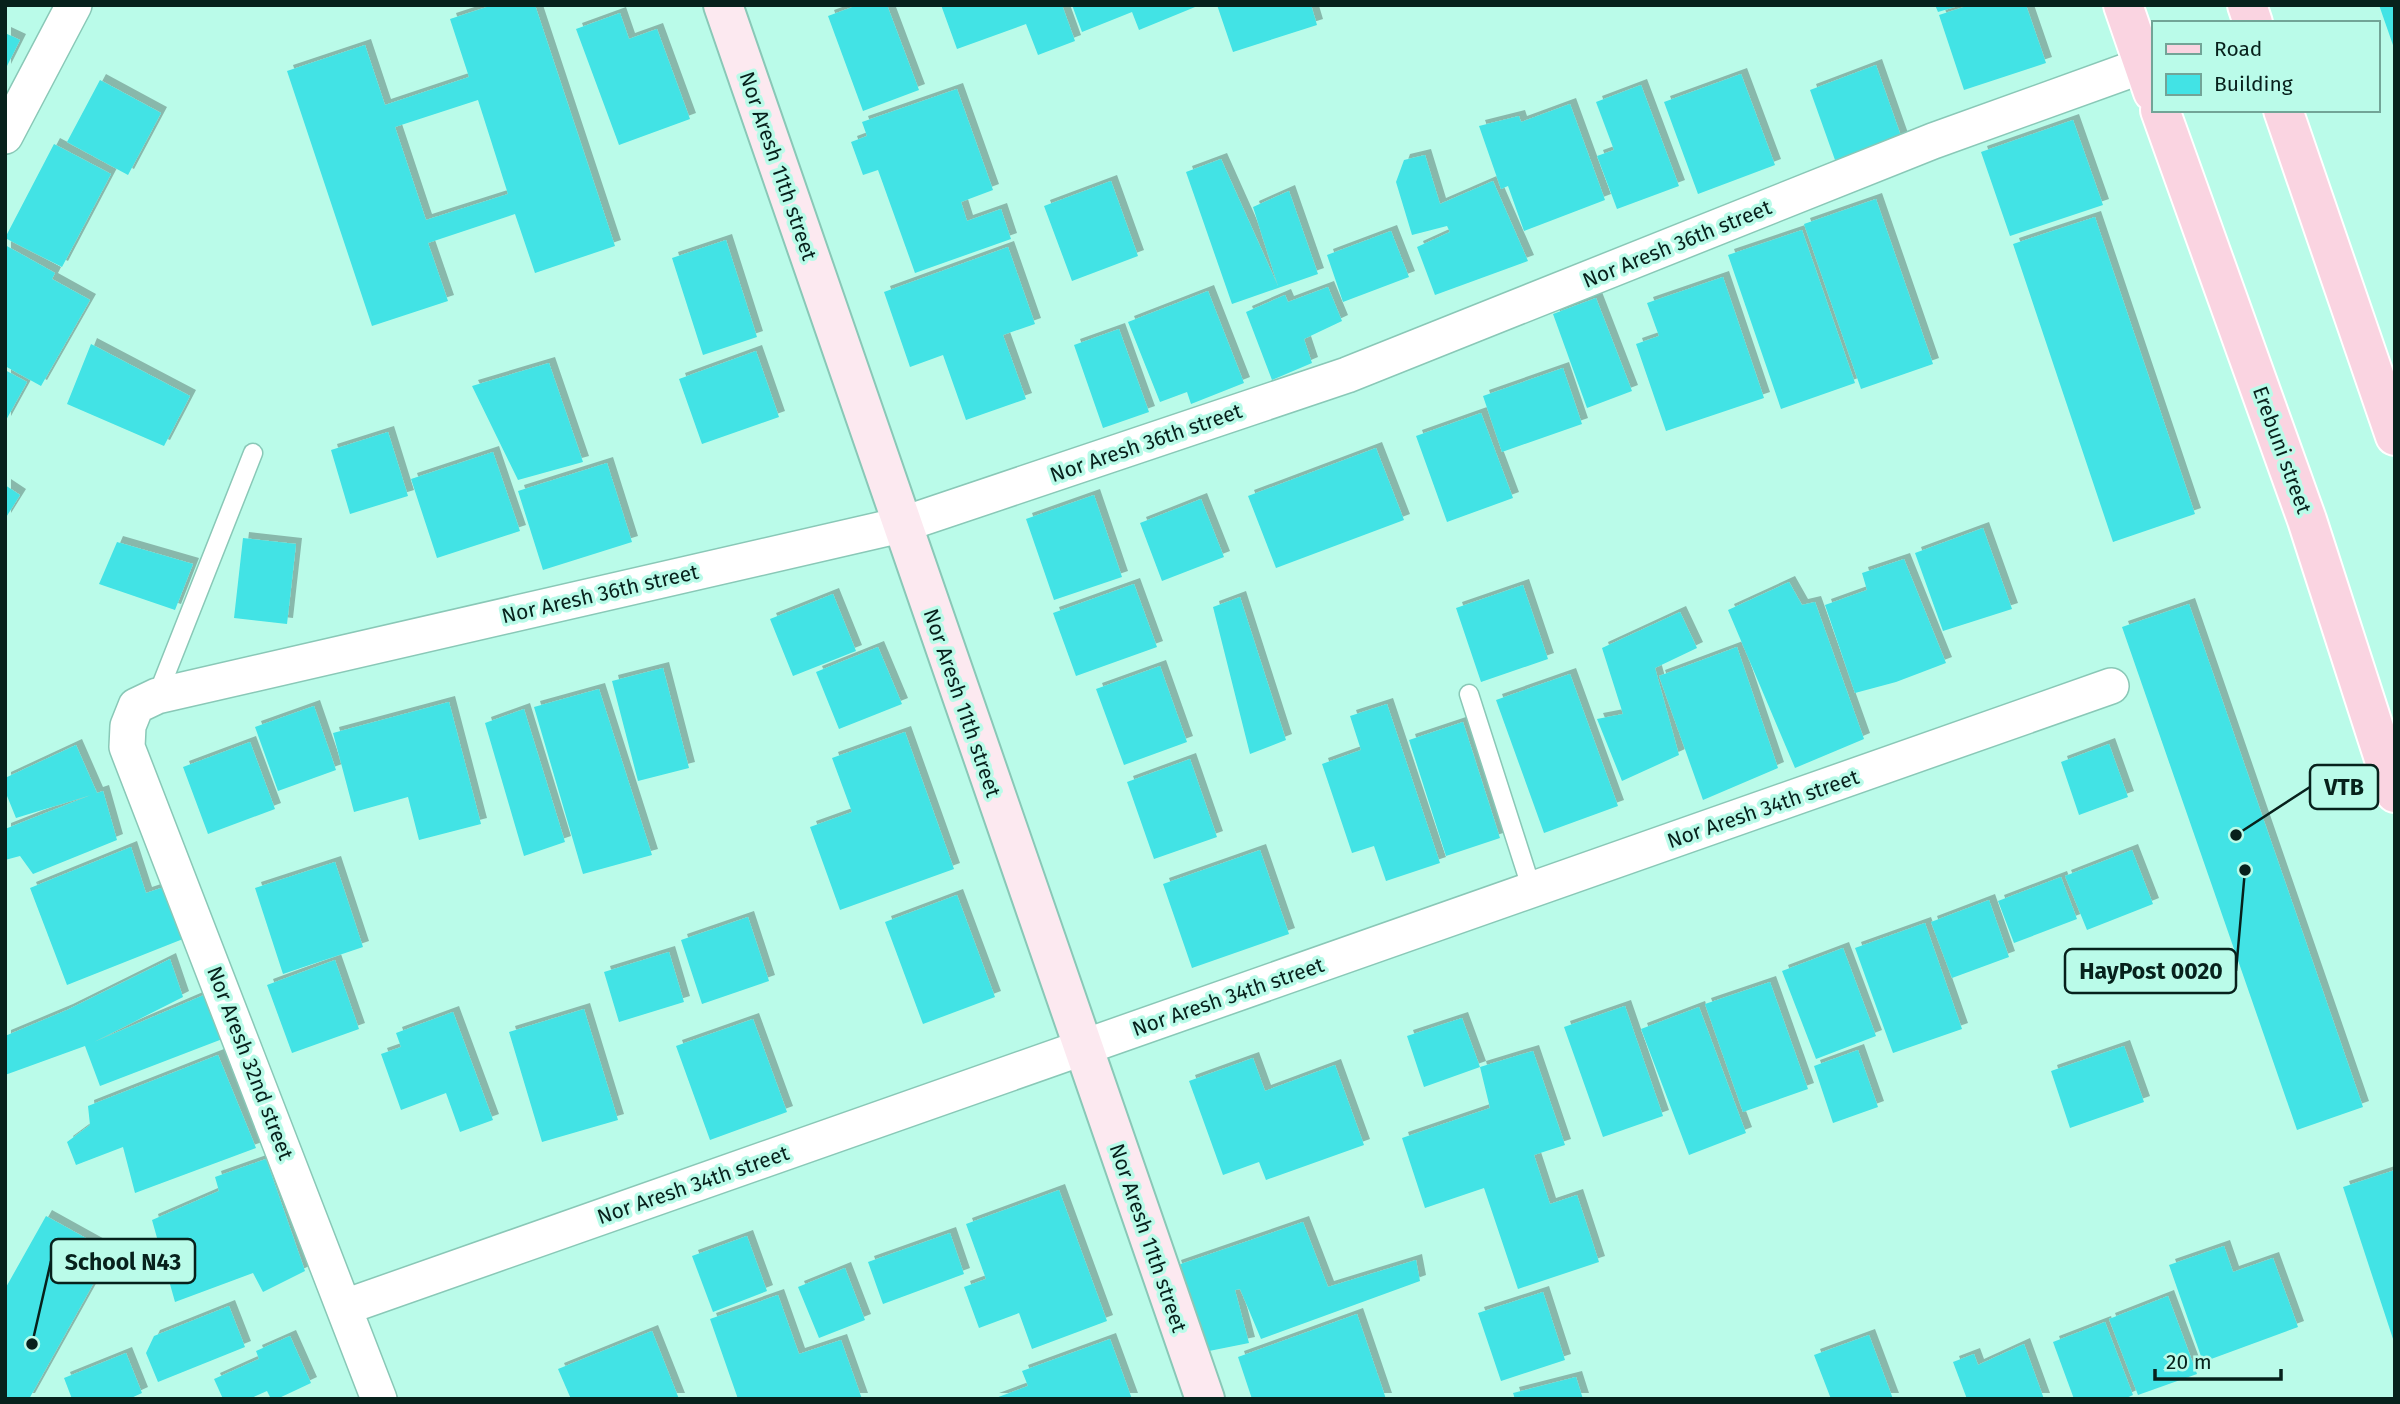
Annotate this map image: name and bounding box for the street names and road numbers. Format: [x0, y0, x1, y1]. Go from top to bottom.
street label: Nor Aresh 11th street [734, 68, 823, 264]
street label: Nor Aresh 36th street [1579, 194, 1776, 294]
street label: Erebuni street [2247, 383, 2317, 518]
street label: Nor Aresh 36th street [1047, 398, 1246, 488]
street label: Nor Aresh 36th street [499, 559, 701, 629]
street label: Nor Aresh 11th street [918, 605, 1007, 801]
street label: Nor Aresh 34th street [1664, 764, 1863, 854]
street label: Nor Aresh 34th street [1129, 952, 1328, 1042]
street label: Nor Aresh 32nd street [201, 962, 299, 1164]
street label: Nor Aresh 34th street [594, 1140, 793, 1230]
street label: Nor Aresh 11th street [1104, 1140, 1193, 1336]

